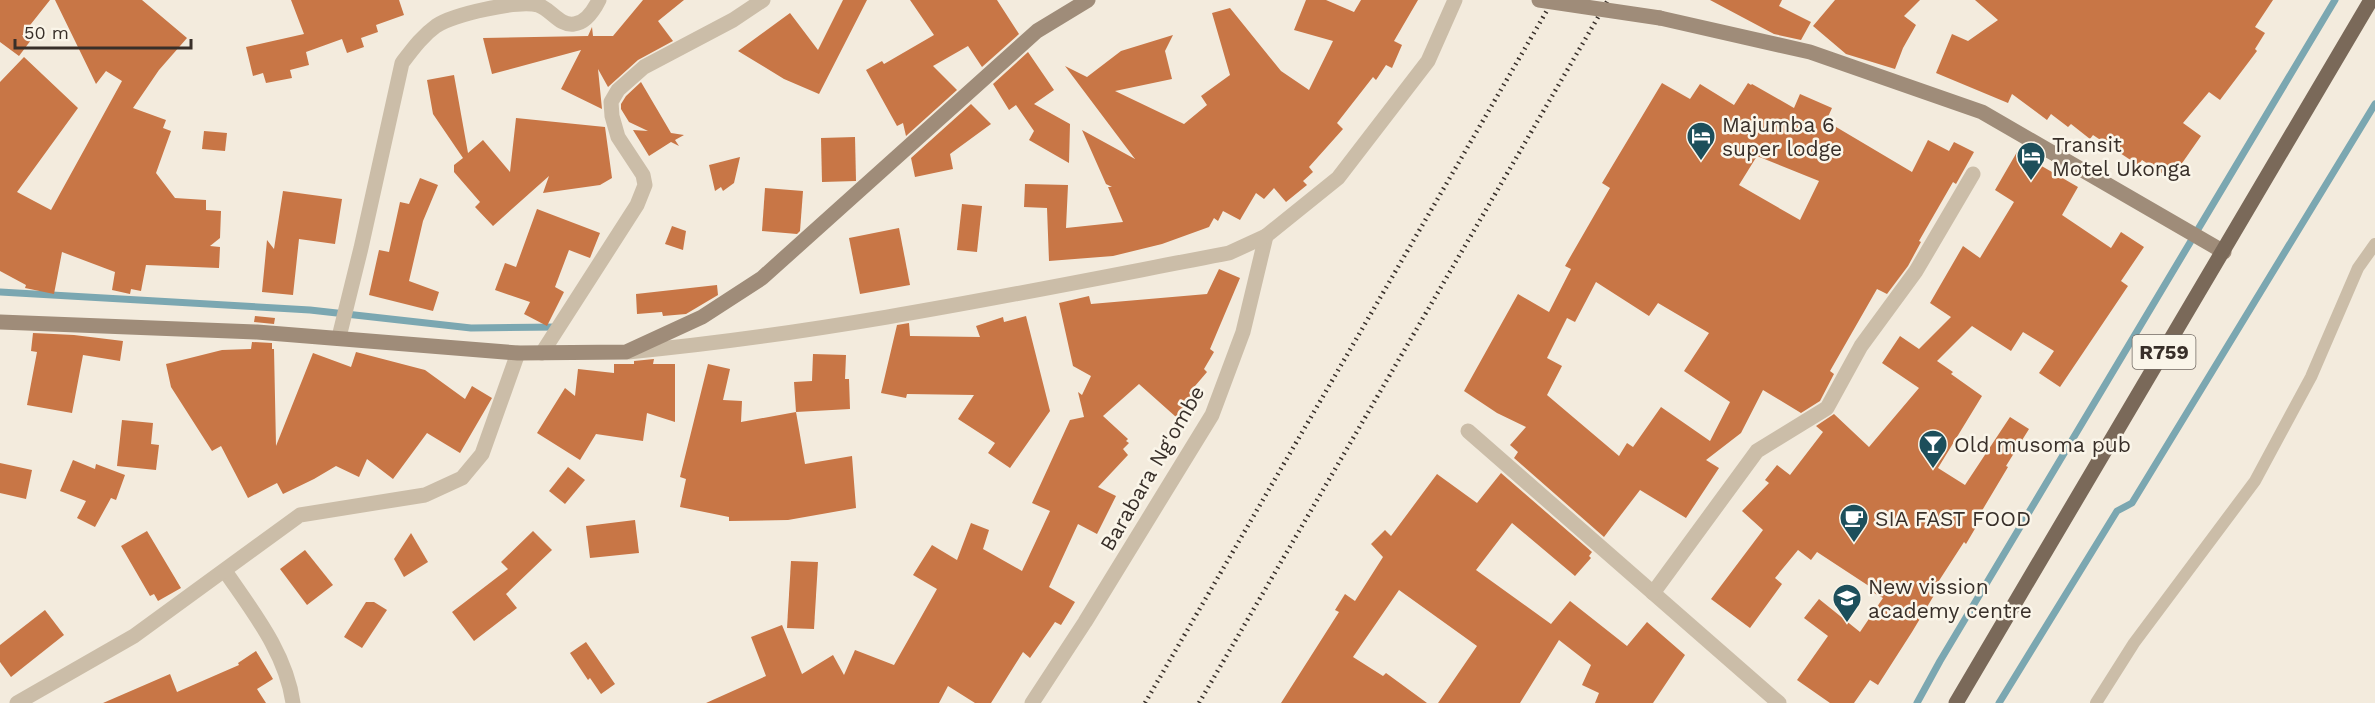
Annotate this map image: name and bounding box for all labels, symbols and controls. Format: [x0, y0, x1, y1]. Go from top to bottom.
scale bar [15, 12, 190, 50]
text: 50 m [24, 22, 69, 43]
place label: Majumba 6 super lodge [1722, 112, 1842, 161]
hotel icon: Majumba 6 super lodge [1685, 120, 1717, 162]
place label: Transit Motel Ukonga [2052, 132, 2191, 181]
hotel icon: Transit Motel Ukonga [2015, 140, 2047, 182]
road number: R759 [2132, 335, 2196, 369]
street label: Barabara Ng'ombe [1095, 381, 1209, 555]
bar icon: Old musoma pub [1917, 428, 1949, 470]
place label: Old musoma pub [1954, 432, 2131, 457]
cafe icon: SIA FAST FOOD [1838, 502, 1870, 544]
place label: SIA FAST FOOD [1875, 506, 2031, 531]
place label: New vission academy centre [1868, 574, 2032, 623]
school or university icon: New vission academy centre [1831, 582, 1863, 624]

